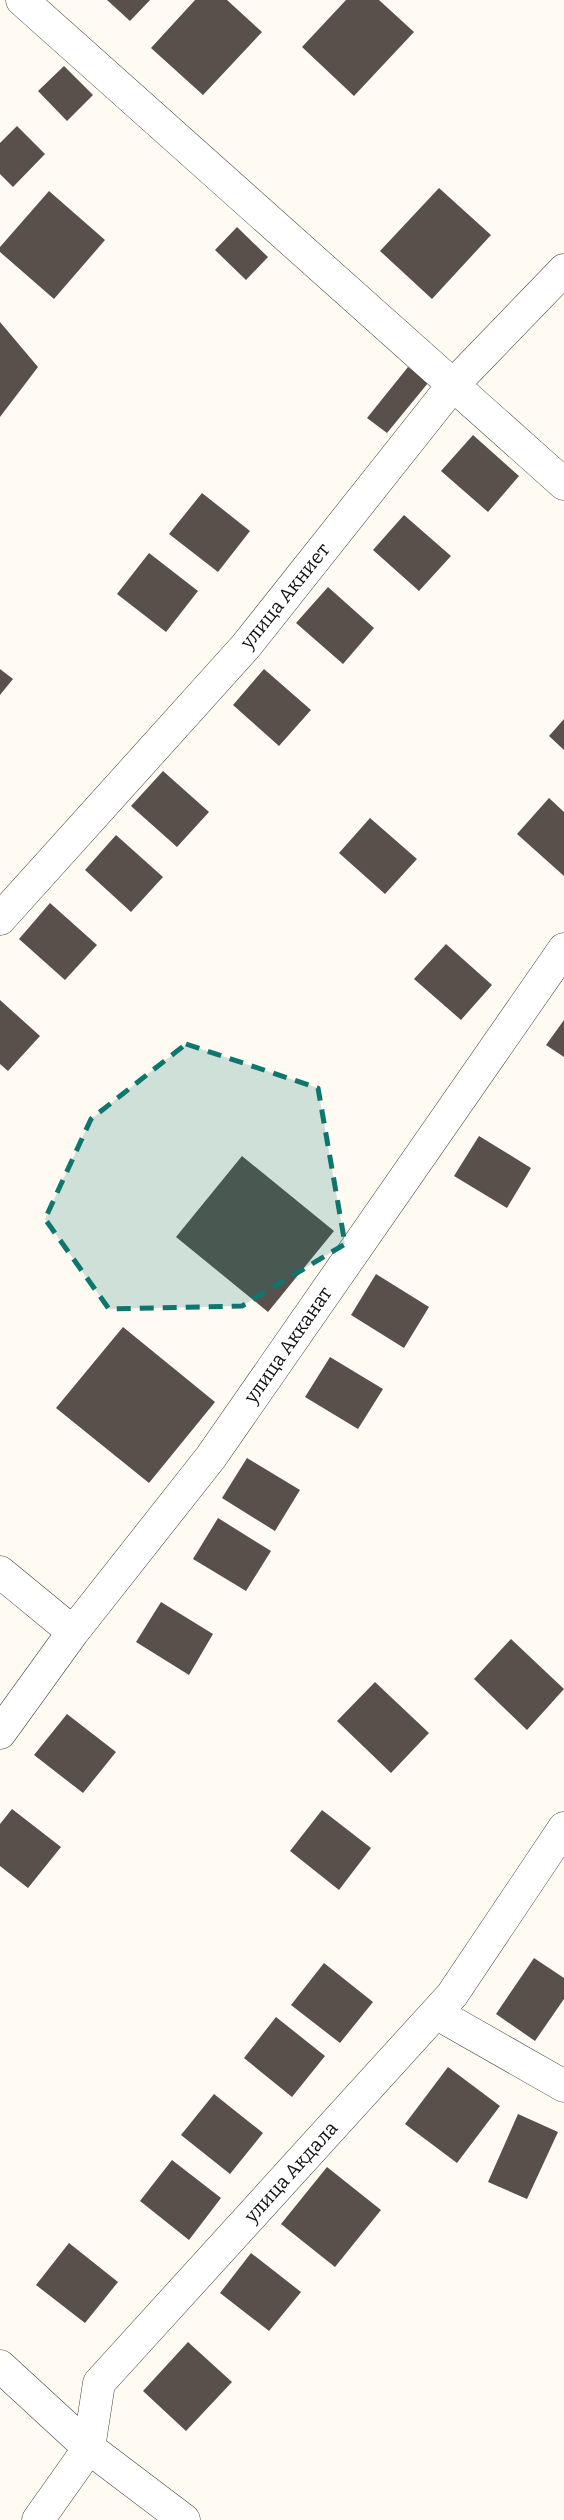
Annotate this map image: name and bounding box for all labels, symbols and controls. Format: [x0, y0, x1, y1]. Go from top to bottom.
street label: улица Акниет [235, 539, 335, 654]
street label: улица Акканат [239, 1282, 337, 1408]
street label: улица Акдала [239, 2116, 343, 2228]

